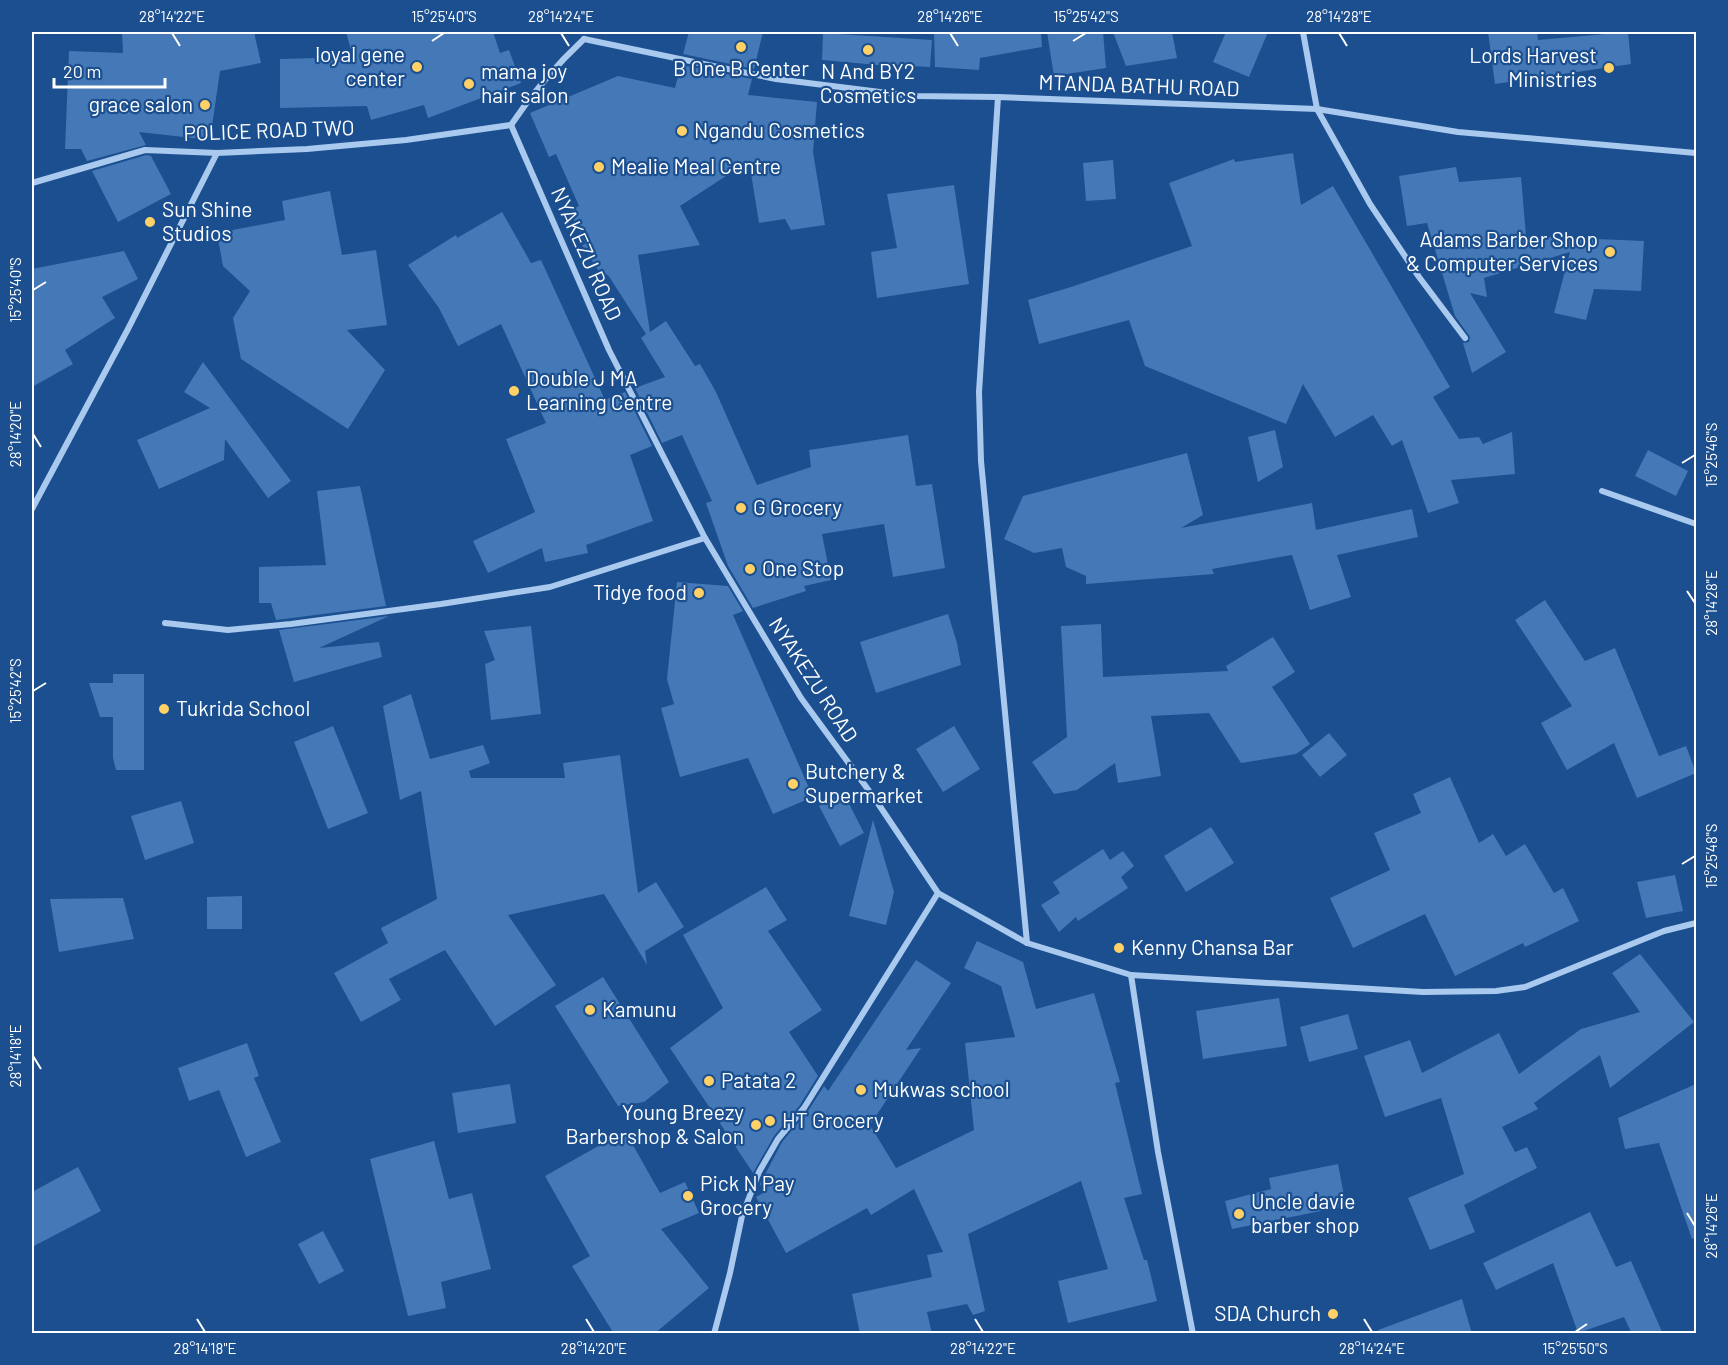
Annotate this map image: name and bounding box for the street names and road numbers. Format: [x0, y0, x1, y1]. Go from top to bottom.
street label: MTANDA BATHU ROAD [1038, 69, 1240, 101]
street label: POLICE ROAD TWO [183, 114, 355, 145]
street label: NYAKEZU ROAD [547, 183, 628, 324]
street label: NYAKEZU ROAD [765, 612, 864, 746]

